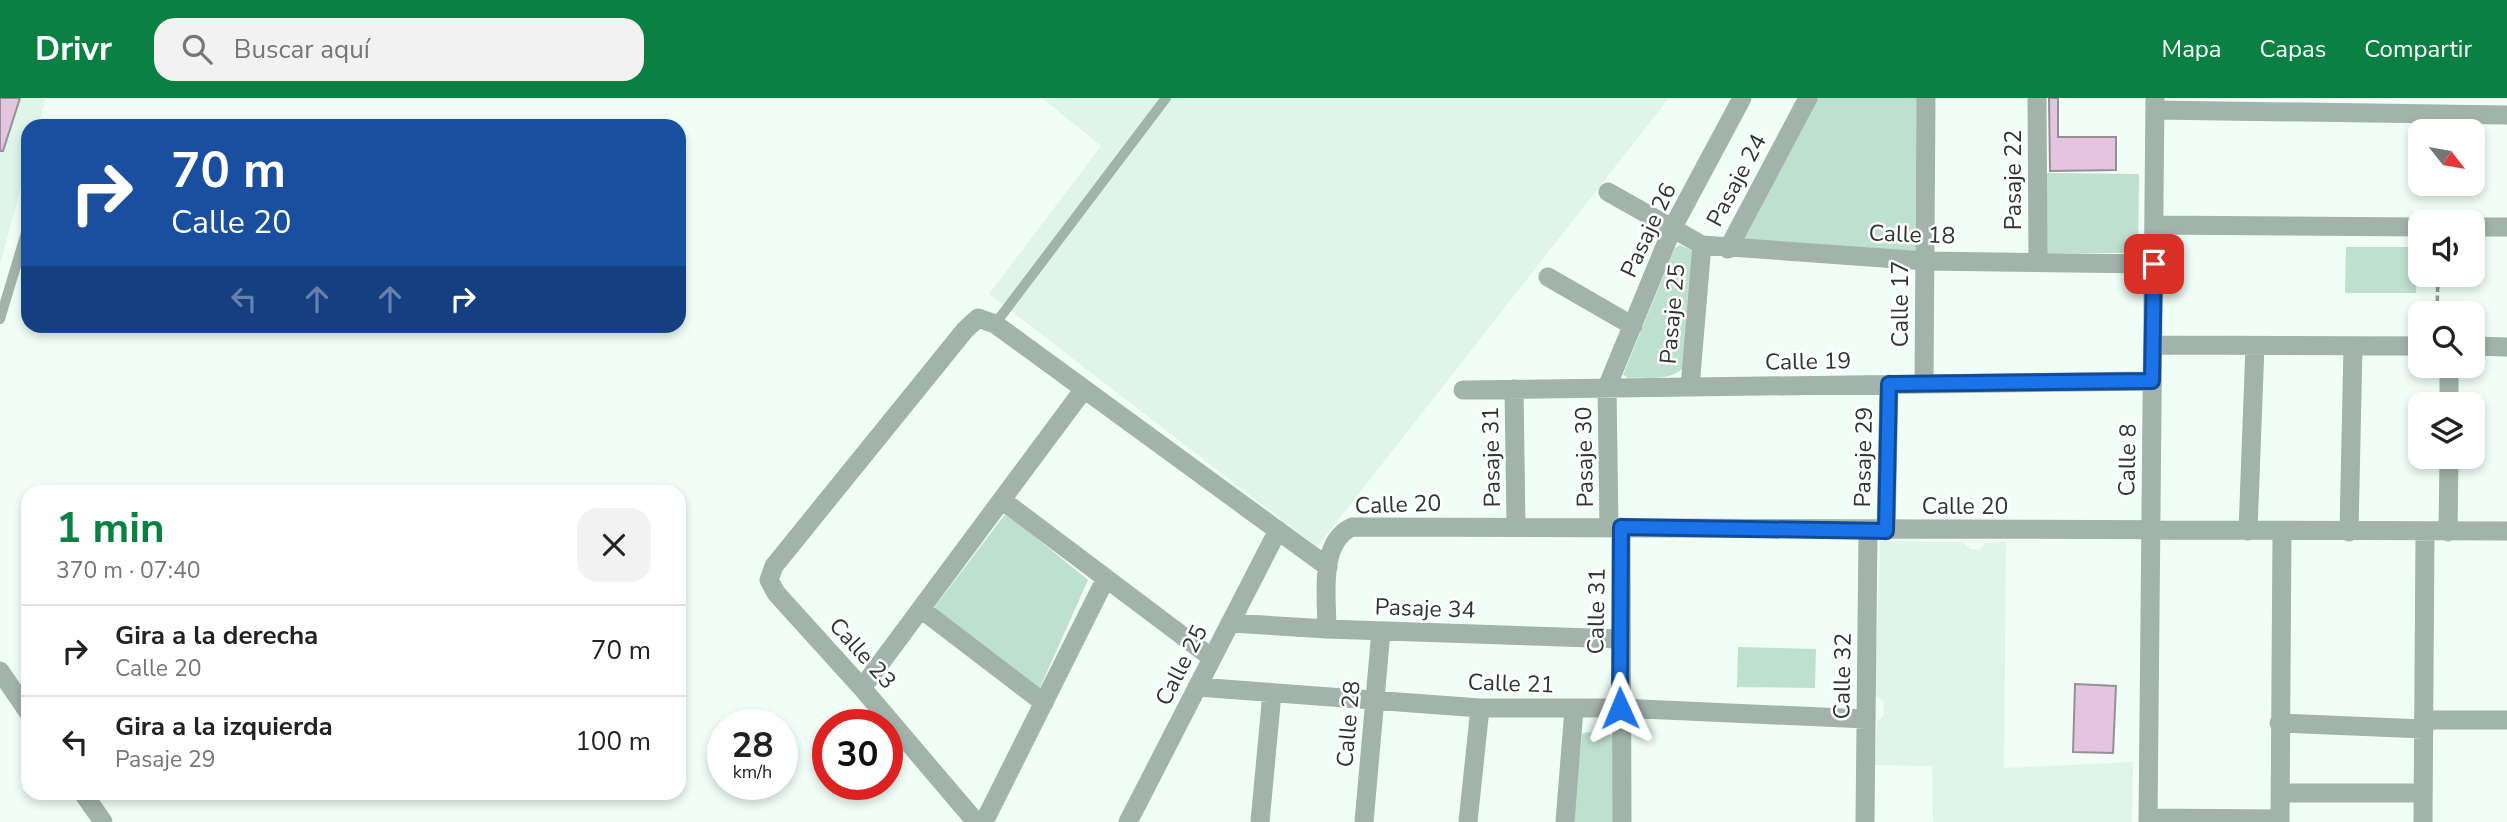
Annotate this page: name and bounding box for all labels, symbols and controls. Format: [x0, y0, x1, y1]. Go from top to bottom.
search box [154, 18, 644, 81]
text: Drivr [35, 27, 112, 72]
icon: search [178, 30, 216, 68]
text: Buscar aquí [234, 32, 370, 67]
text: Mapa [2162, 33, 2222, 65]
text: Capas [2260, 33, 2326, 65]
text: Compartir [2364, 33, 2472, 65]
north arrow [2408, 119, 2485, 196]
map controls [2408, 119, 2485, 469]
street label: Pasaje 24 [1699, 129, 1774, 232]
street label: Pasaje 22 [1998, 130, 2029, 230]
text: 70 m [171, 137, 286, 204]
icon: right [56, 147, 147, 238]
street label: Pasaje 26 [1613, 178, 1684, 282]
text: Calle 20 [171, 201, 291, 244]
button: sound [2408, 210, 2485, 287]
street label: Calle 18 [1868, 217, 1956, 252]
pin [2124, 234, 2184, 294]
icon: arrive [2135, 245, 2173, 283]
street label: Calle 17 [1885, 261, 1916, 347]
street label: Pasaje 25 [1653, 263, 1692, 366]
icon: left [225, 280, 263, 318]
icon: ahead [298, 280, 336, 318]
icon: ahead [371, 280, 409, 318]
icon: right [444, 280, 482, 318]
button: search [2408, 301, 2485, 378]
street label: Calle 19 [1764, 345, 1852, 378]
button: layers [2408, 392, 2485, 469]
street label: Pasaje 31 [1475, 406, 1508, 508]
street label: Pasaje 30 [1568, 406, 1601, 508]
street label: Pasaje 29 [1847, 406, 1880, 508]
street label: Calle 8 [2111, 423, 2144, 497]
street label: Calle 20 [1354, 487, 1442, 522]
street label: Calle 20 [1922, 491, 2008, 522]
text: 1 min [56, 500, 165, 557]
button: close [577, 508, 651, 582]
text: 370 m · 07:40 [56, 555, 201, 586]
street label: Calle 31 [1580, 567, 1613, 655]
street label: Pasaje 34 [1374, 591, 1476, 626]
street label: Calle 23 [822, 611, 903, 696]
text: Gira a la derecha [115, 618, 318, 653]
street label: Calle 25 [1148, 620, 1215, 711]
icon: right [56, 632, 94, 670]
street label: Calle 32 [1826, 632, 1859, 720]
text: 70 m [591, 633, 651, 668]
text: Calle 20 [115, 653, 202, 684]
street label: Calle 21 [1467, 666, 1555, 701]
position arrow [1583, 671, 1657, 745]
street label: Calle 28 [1329, 680, 1368, 769]
text: Gira a la izquierda [115, 709, 333, 744]
speed limit sign: 30 [812, 709, 903, 800]
text: 28 [731, 722, 774, 769]
icon: left [56, 723, 94, 761]
text: 100 m [575, 724, 651, 759]
text: Pasaje 29 [115, 744, 216, 775]
text: km/h [733, 760, 772, 784]

